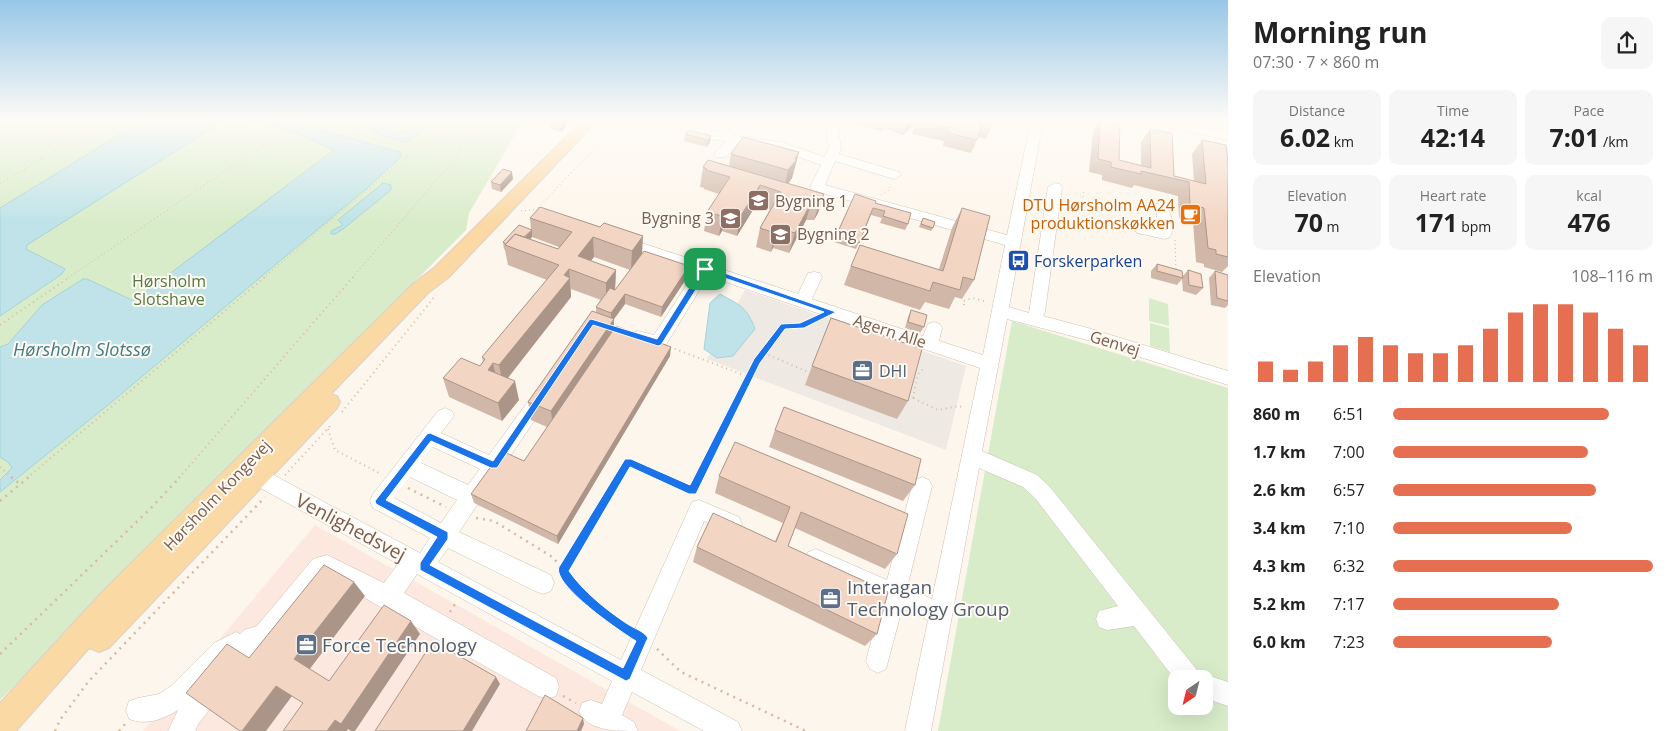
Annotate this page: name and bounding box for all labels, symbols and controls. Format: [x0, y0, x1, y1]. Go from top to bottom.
text: Morning run [1253, 13, 1427, 51]
button: share [1601, 17, 1653, 69]
text: 07:30 · 7 × 860 m [1253, 51, 1379, 73]
text: Distance [1289, 101, 1345, 120]
text: Time [1437, 101, 1469, 120]
text: Pace [1574, 101, 1604, 120]
text: 6.02 [1280, 120, 1330, 154]
text: 42:14 [1421, 120, 1485, 154]
text: 7:01 [1549, 120, 1599, 154]
text: km [1330, 132, 1354, 151]
text: /km [1599, 132, 1629, 151]
text: Elevation [1287, 186, 1347, 205]
text: Heart rate [1420, 186, 1486, 205]
text: kcal [1576, 186, 1602, 205]
school or university icon: Bygning 1 [747, 189, 771, 213]
place label: Bygning 1 [775, 190, 848, 212]
place label: DTU Hørsholm AA24 produktionskøkken [1022, 194, 1175, 234]
cafe icon: DTU Hørsholm AA24 produktionskøkken [1179, 202, 1203, 226]
text: 70 [1294, 205, 1323, 239]
text: 171 [1415, 205, 1458, 239]
text: 476 [1568, 205, 1610, 239]
school or university icon: Bygning 3 [718, 206, 742, 230]
place label: Bygning 3 [641, 207, 714, 229]
text: m [1323, 217, 1340, 236]
text: bpm [1458, 217, 1491, 236]
school or university icon: Bygning 2 [769, 222, 793, 246]
place label: Bygning 2 [797, 223, 870, 245]
pin [684, 248, 726, 290]
bus stop icon: Forskerparken [1006, 249, 1030, 273]
place label: Forskerparken [1034, 250, 1142, 272]
icon: arrive [691, 255, 719, 283]
text: Elevation [1253, 265, 1321, 287]
text: 108–116 m [1571, 265, 1653, 287]
park label: Hørsholm Slotshave [132, 270, 206, 310]
street label: Agern Alle [851, 309, 929, 353]
street label: Genvej [1087, 325, 1143, 361]
water label: Hørsholm Slotssø [13, 337, 151, 361]
office icon: DHI [851, 359, 875, 383]
place label: DHI [879, 360, 907, 382]
text: 860 m [1253, 403, 1300, 425]
text: 6:51 [1333, 403, 1365, 425]
street label: Hørsholm Kongevej [158, 435, 276, 555]
text: 1.7 km [1253, 441, 1306, 463]
text: 7:00 [1333, 441, 1365, 463]
text: 2.6 km [1253, 479, 1306, 501]
text: 6:57 [1333, 479, 1365, 501]
street label: Venlighedsvej [291, 487, 411, 567]
text: 3.4 km [1253, 517, 1306, 539]
text: 7:10 [1333, 517, 1365, 539]
text: 4.3 km [1253, 555, 1306, 577]
text: 6:32 [1333, 555, 1365, 577]
place label: Interagan Technology Group [847, 574, 1009, 622]
office icon: Interagan Technology Group [819, 586, 843, 610]
text: 5.2 km [1253, 593, 1306, 615]
text: 7:17 [1333, 593, 1365, 615]
text: 6.0 km [1253, 631, 1306, 653]
text: 7:23 [1333, 631, 1365, 653]
place label: Force Technology [322, 632, 477, 658]
office icon: Force Technology [294, 633, 318, 657]
north arrow [1168, 670, 1212, 715]
map controls [1168, 670, 1213, 715]

